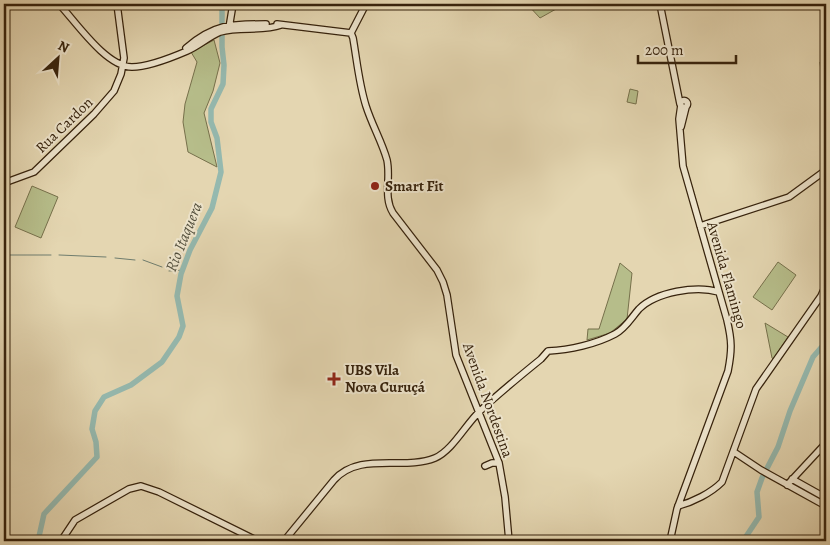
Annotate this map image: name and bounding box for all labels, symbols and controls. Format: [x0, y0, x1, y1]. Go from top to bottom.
north arrow [32, 32, 82, 82]
scale bar [638, 32, 735, 64]
text: N [55, 36, 72, 58]
text: 200 m [645, 40, 684, 60]
street label: Rua Cardon [31, 93, 97, 157]
place label: Smart Fit [385, 176, 444, 196]
marker: Smart Fit [369, 180, 381, 192]
water label: Rio Itaquera [160, 198, 208, 275]
street label: Avenida Flamingo [702, 218, 752, 331]
street label: Avenida Nordestina [458, 339, 518, 460]
place label: UBS Vila Nova Curuçá [345, 360, 426, 397]
marker: UBS Vila Nova Curuçá [327, 372, 341, 386]

